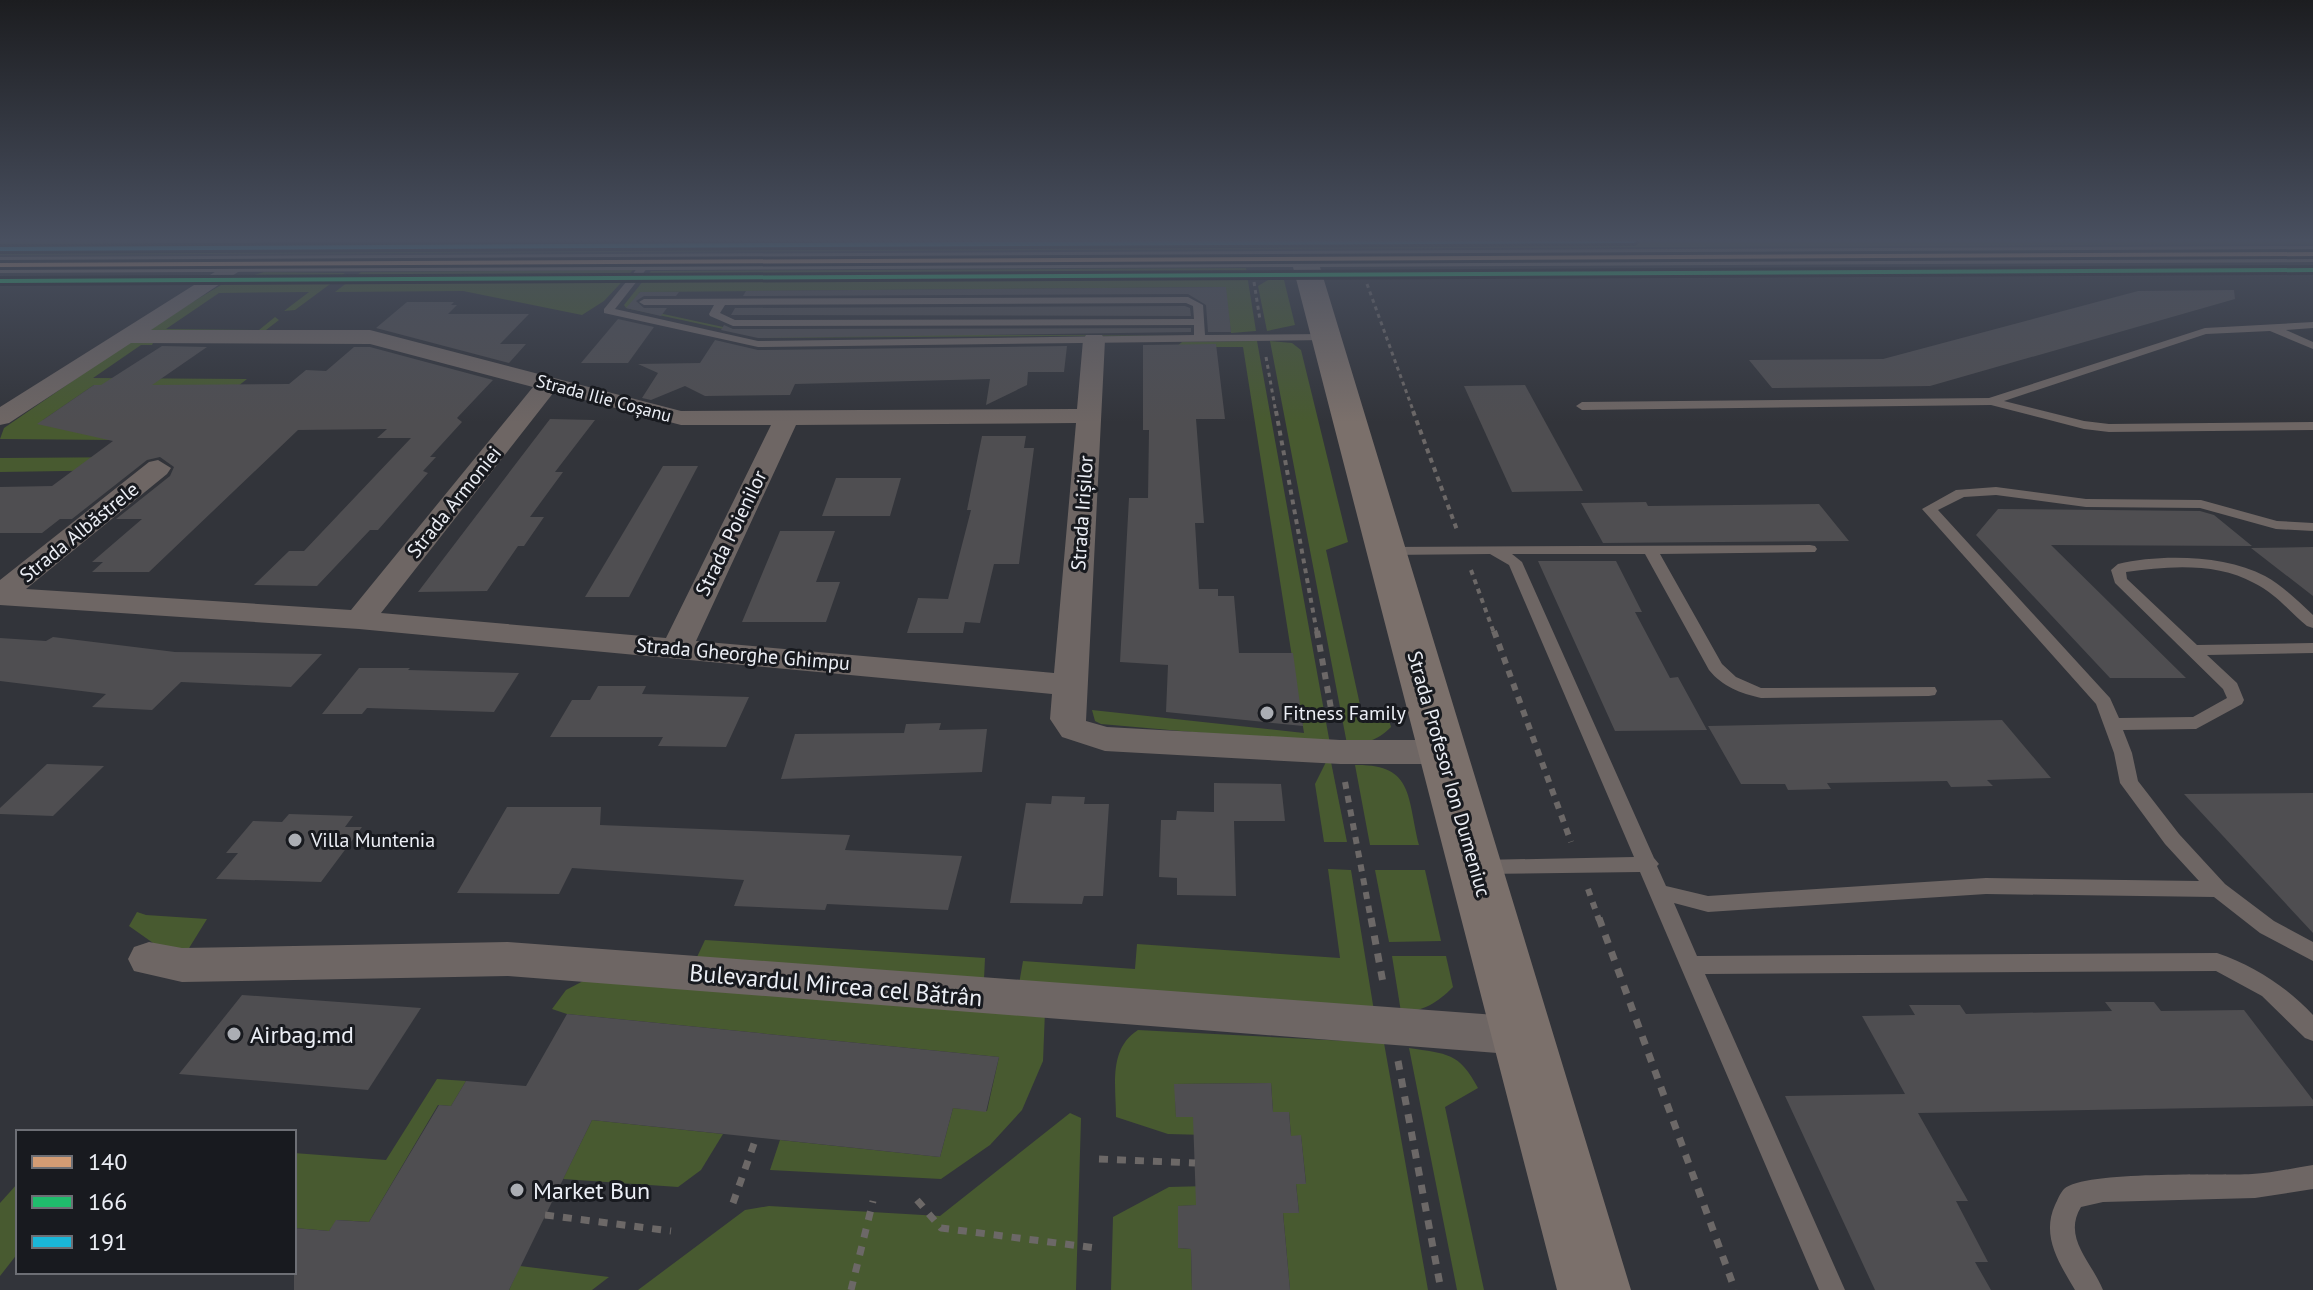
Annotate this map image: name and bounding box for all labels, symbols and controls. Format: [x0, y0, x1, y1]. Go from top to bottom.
street label: Strada Ilie Coșanu [534, 369, 674, 427]
street label: Strada Armoniei [401, 441, 507, 563]
street label: Strada Irișilor [1065, 454, 1099, 571]
street label: Strada Poienilor [689, 466, 773, 600]
street label: Strada Albăstrele [14, 476, 144, 588]
street label: Strada Gheorghe Ghimpu [635, 632, 851, 676]
street label: Strada Profesor Ion Dumeniuc [1401, 648, 1497, 900]
place label: Fitness Family [1283, 700, 1406, 726]
marker: Fitness Family [1258, 704, 1276, 722]
place label: Villa Muntenia [310, 827, 435, 853]
marker: Villa Muntenia [286, 831, 304, 849]
street label: Bulevardul Mircea cel Bătrân [688, 957, 984, 1013]
place label: Airbag.md [250, 1019, 354, 1050]
marker: Airbag.md [225, 1025, 243, 1043]
legend [16, 1130, 296, 1274]
text: 140 [88, 1146, 127, 1177]
place label: Market Bun [533, 1175, 650, 1206]
marker: Market Bun [508, 1181, 526, 1199]
text: 166 [88, 1186, 127, 1217]
text: 191 [88, 1226, 127, 1257]

